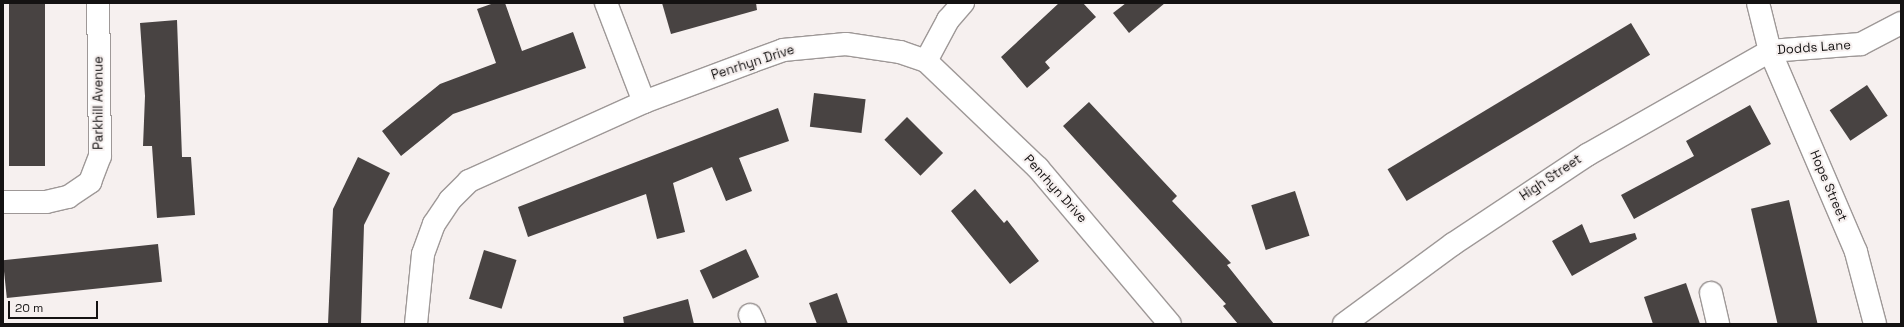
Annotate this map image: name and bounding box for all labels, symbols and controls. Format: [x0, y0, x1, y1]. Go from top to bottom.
street label: Dodds Lane [1777, 38, 1851, 58]
street label: Penrhyn Drive [709, 42, 797, 84]
street label: Parkhill Avenue [91, 56, 107, 150]
street label: Hope Street [1806, 148, 1850, 224]
street label: Penrhyn Drive [1020, 152, 1090, 226]
street label: High Street [1517, 152, 1585, 204]
scale bar [10, 293, 100, 319]
text: 20 m [15, 300, 43, 316]

